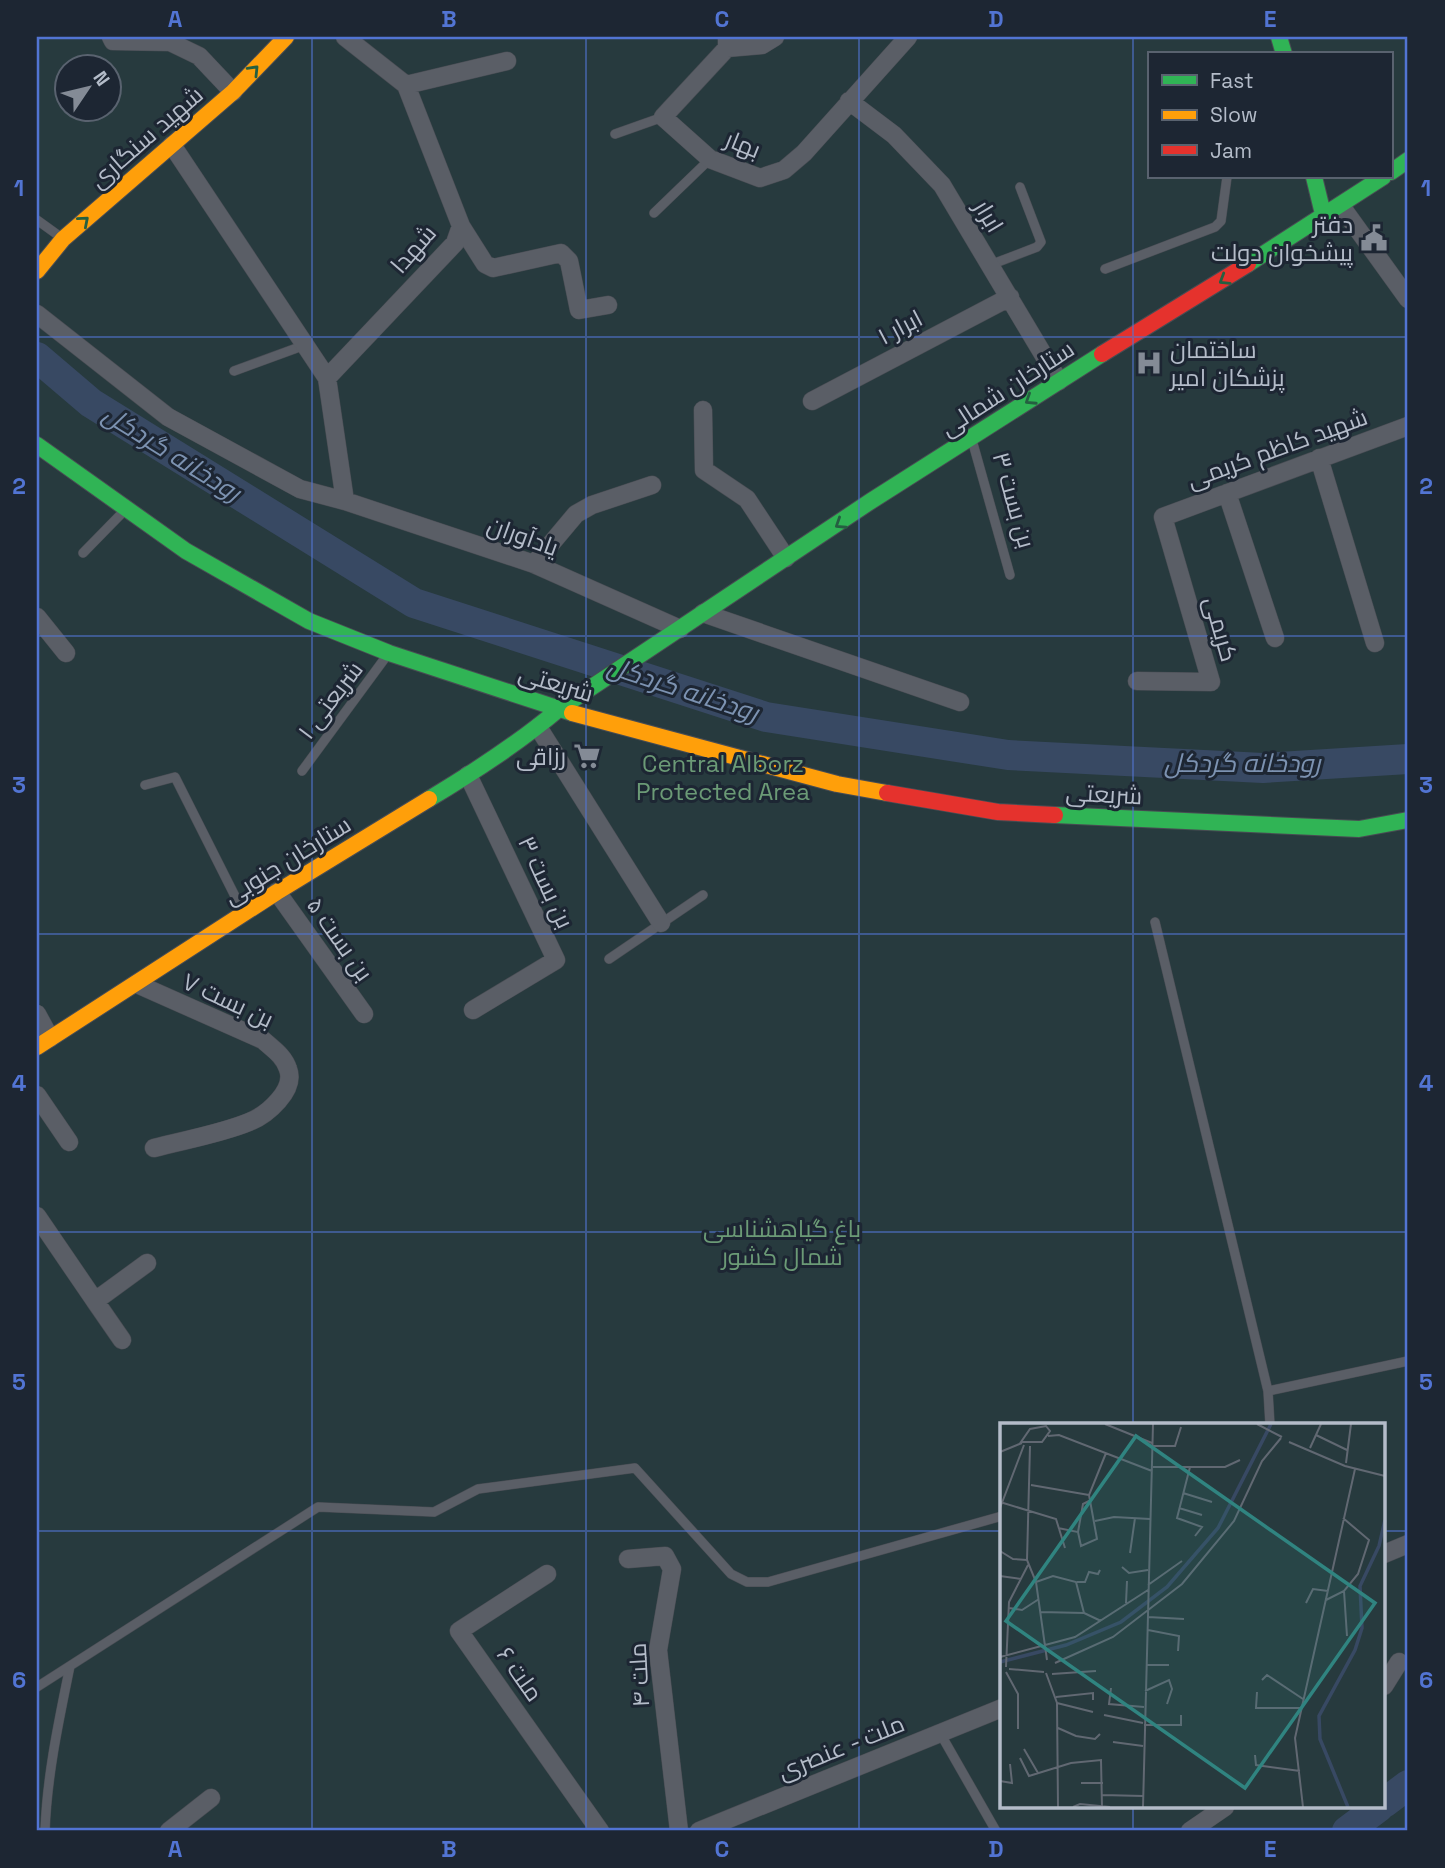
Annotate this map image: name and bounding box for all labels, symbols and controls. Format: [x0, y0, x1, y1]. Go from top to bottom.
text: A [168, 4, 183, 34]
text: B [441, 4, 457, 34]
text: C [715, 4, 729, 34]
text: D [988, 4, 1004, 34]
text: E [1264, 4, 1276, 34]
north arrow [52, 52, 122, 122]
legend [1148, 52, 1392, 178]
text: N [88, 66, 115, 91]
one-way arrow [245, 66, 258, 79]
text: Fast [1210, 67, 1254, 94]
street label: شهید سنگاری [83, 79, 209, 195]
text: Slow [1210, 101, 1258, 128]
street label: بهار [719, 122, 765, 165]
text: Jam [1210, 137, 1252, 164]
text: 1 [14, 173, 24, 203]
text: 1 [1421, 173, 1431, 203]
street label: ابرار [966, 192, 1011, 238]
place label: دفتر پیشخوان دولت [1211, 209, 1354, 269]
one-way arrow [75, 217, 88, 229]
street label: شهدا [383, 218, 443, 280]
public building icon: دفتر پیشخوان دولت [1359, 223, 1389, 253]
one-way arrow [1218, 271, 1231, 284]
street label: ابرار ۱ [872, 302, 928, 352]
street label: ستارخان شمالی [934, 333, 1080, 443]
place label: ساختمان پزشکان امیر [1168, 334, 1285, 394]
hospital icon: ساختمان پزشکان امیر [1134, 348, 1164, 378]
one-way arrow [1025, 391, 1038, 404]
water label: رودخانه گردکل [97, 397, 249, 510]
street label: شهید کاظم کریمی [1183, 401, 1372, 496]
street label: بن بست ۳ [986, 448, 1042, 552]
text: 2 [12, 471, 26, 501]
text: 2 [1419, 471, 1433, 501]
street label: یادآوران [483, 509, 563, 563]
one-way arrow [834, 515, 847, 528]
street label: کریمی [1197, 593, 1245, 665]
water label: رودخانه گردکل [603, 649, 765, 730]
street label: شریعتی ۱ [290, 655, 370, 745]
street label: شریعتی [515, 657, 597, 709]
place label: رزاقی [516, 741, 566, 772]
supermarket icon: رزاقی [572, 741, 602, 771]
water label: رودخانه گردکل [1164, 746, 1322, 780]
park label: Central Alborz Protected Area [636, 748, 810, 807]
text: 3 [12, 770, 26, 800]
text: 3 [1419, 770, 1433, 800]
street label: شریعتی [1065, 777, 1143, 811]
street label: ستارخان جنوبی [217, 809, 357, 911]
street label: بن بست ۳ [511, 831, 581, 933]
street label: بن بست ۵ [300, 891, 380, 987]
street label: بن بست ۷ [177, 965, 279, 1035]
text: 4 [12, 1068, 27, 1098]
text: 4 [1419, 1068, 1434, 1098]
park label: باغ گیاهشناسی شمال کشور [703, 1213, 861, 1272]
text: 5 [12, 1367, 26, 1397]
text: 5 [1419, 1367, 1433, 1397]
inset map [1000, 1423, 1386, 1808]
street label: ملت ۶ [490, 1641, 550, 1707]
street label: ملت ۴ [622, 1642, 656, 1708]
text: 6 [12, 1665, 26, 1695]
text: 6 [1419, 1665, 1433, 1695]
street label: ملت - عنصری [773, 1708, 909, 1786]
text: A [168, 1834, 183, 1864]
text: B [441, 1834, 457, 1864]
text: C [715, 1834, 729, 1864]
text: D [988, 1834, 1004, 1864]
text: E [1264, 1834, 1276, 1864]

